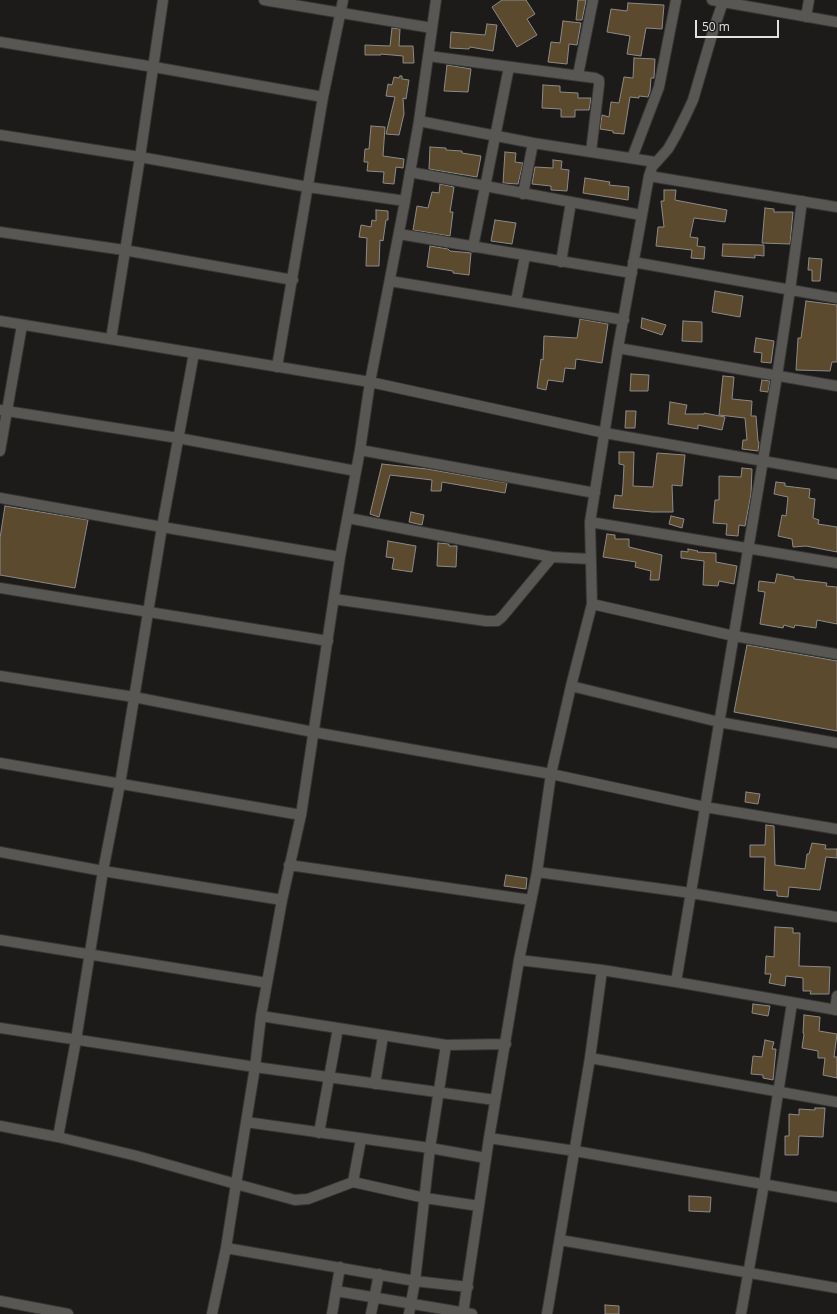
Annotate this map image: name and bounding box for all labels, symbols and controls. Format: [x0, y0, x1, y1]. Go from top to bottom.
scale bar [697, 12, 781, 38]
text: 50 m [702, 18, 730, 35]

